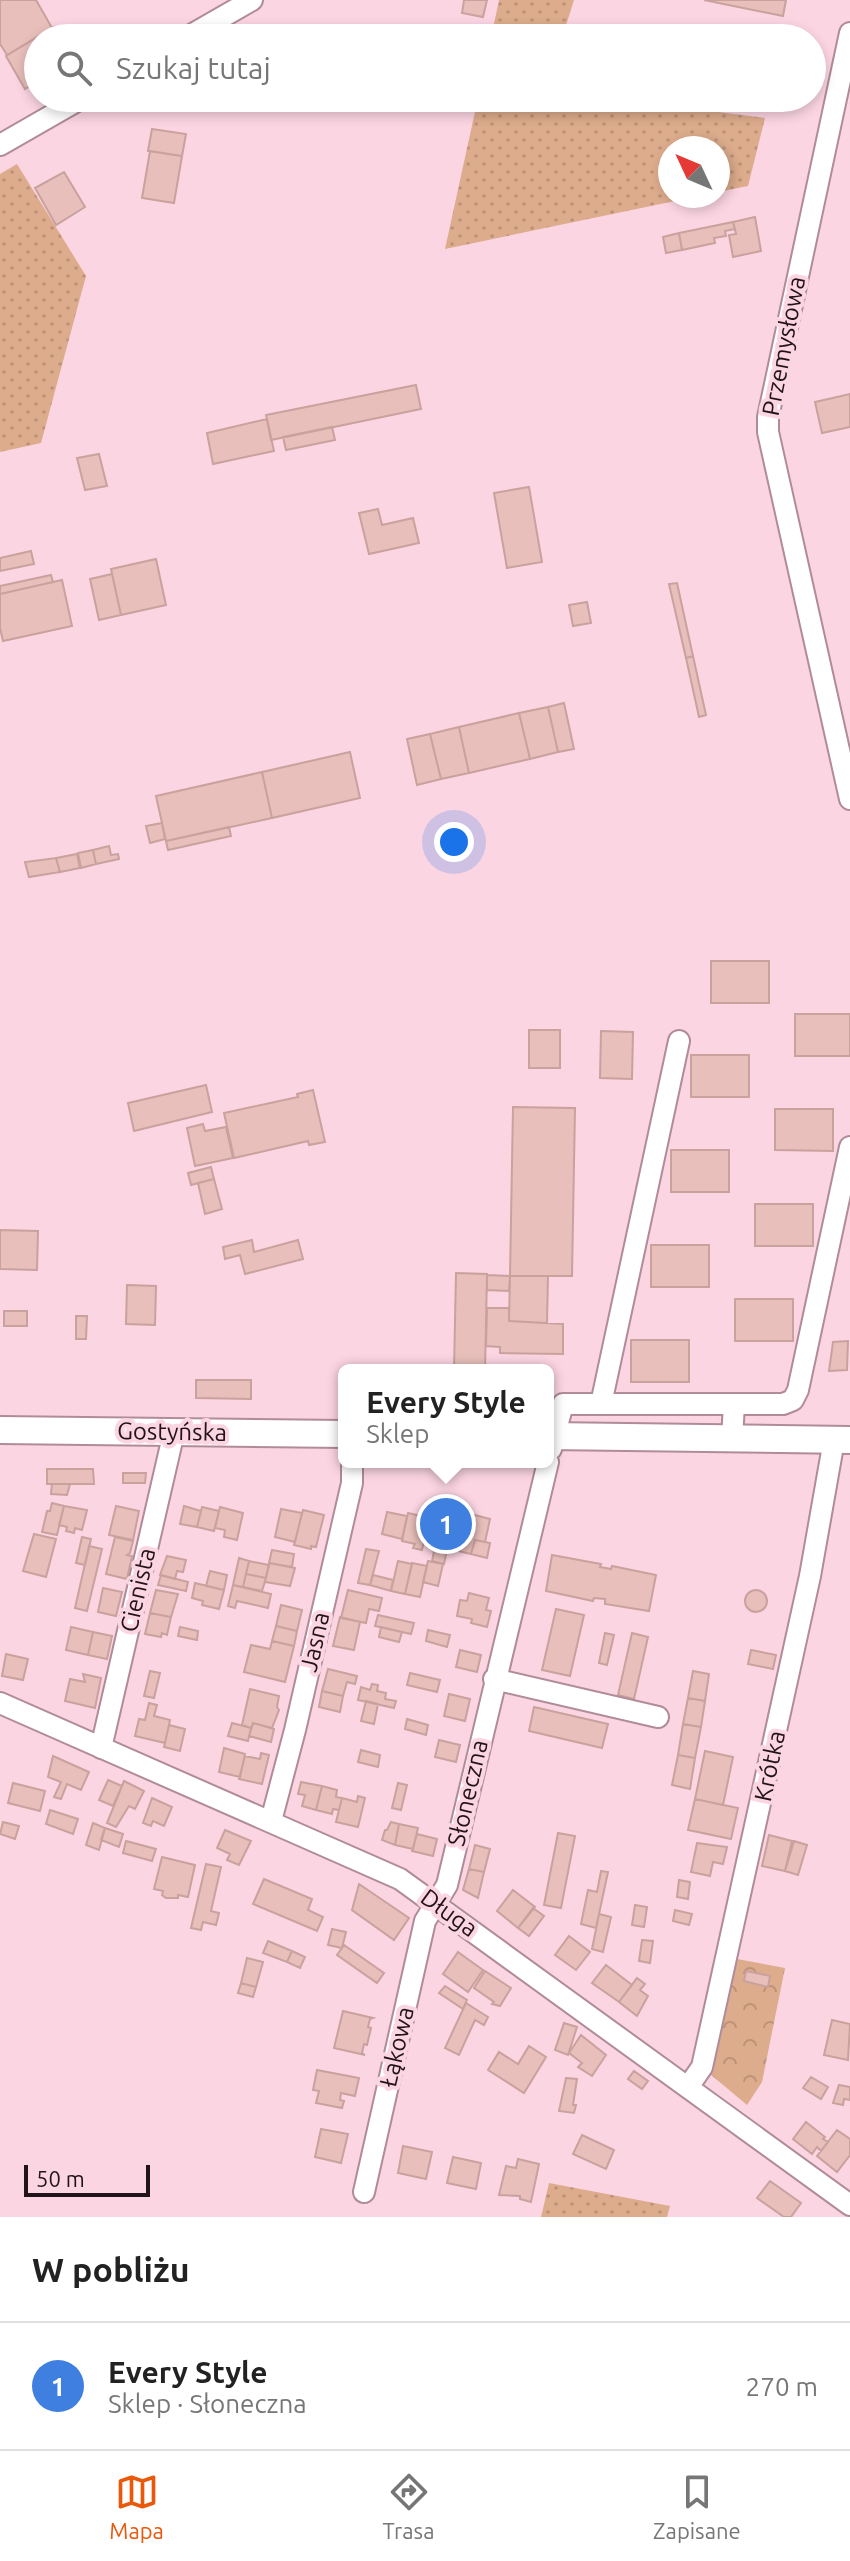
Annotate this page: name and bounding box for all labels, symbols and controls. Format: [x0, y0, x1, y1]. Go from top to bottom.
search box [24, 24, 826, 112]
icon: search [52, 46, 96, 90]
text: Szukaj tutaj [116, 51, 271, 85]
north arrow [658, 136, 730, 208]
street label: Przemysłowa [757, 274, 810, 418]
your location [434, 822, 474, 862]
popup [338, 1364, 554, 1468]
text: Every Style [366, 1385, 526, 1419]
street label: Gostyńska [117, 1417, 227, 1446]
text: Sklep [366, 1419, 429, 1448]
pin: 1 [420, 1494, 472, 1554]
street label: Cienista [115, 1545, 160, 1635]
street label: Jasna [295, 1609, 334, 1674]
street label: Krótka [749, 1728, 790, 1804]
street label: Słoneczna [442, 1737, 493, 1849]
street label: Długa [416, 1883, 483, 1942]
street label: Łąkowa [374, 2004, 419, 2090]
scale bar [24, 2161, 150, 2197]
text: 50 m [36, 2166, 85, 2191]
text: W pobliżu [32, 2250, 190, 2288]
text: Every Style [108, 2355, 268, 2389]
text: 1 [51, 2372, 65, 2401]
text: 270 m [746, 2372, 818, 2401]
text: Sklep · Słoneczna [108, 2389, 307, 2418]
tab: Mapa [109, 2470, 164, 2543]
tab: Trasa [383, 2470, 434, 2543]
tab: Zapisane [653, 2470, 741, 2543]

